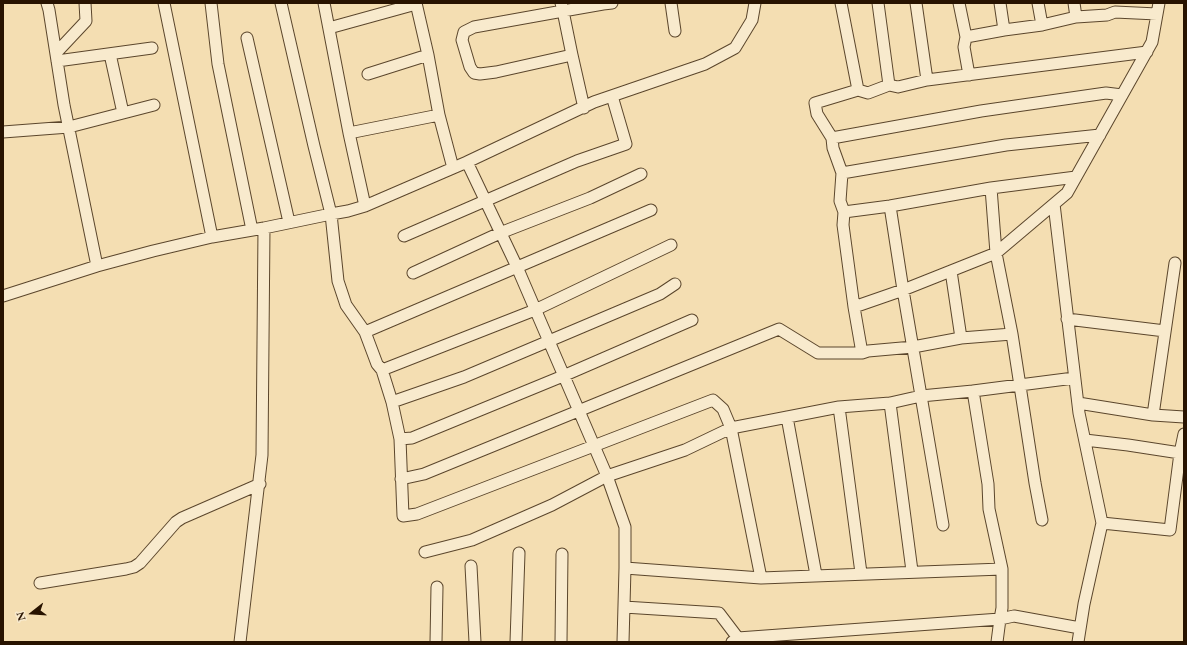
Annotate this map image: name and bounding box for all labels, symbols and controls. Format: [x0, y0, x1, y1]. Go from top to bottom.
north arrow [12, 593, 52, 633]
text: N [13, 610, 29, 623]

